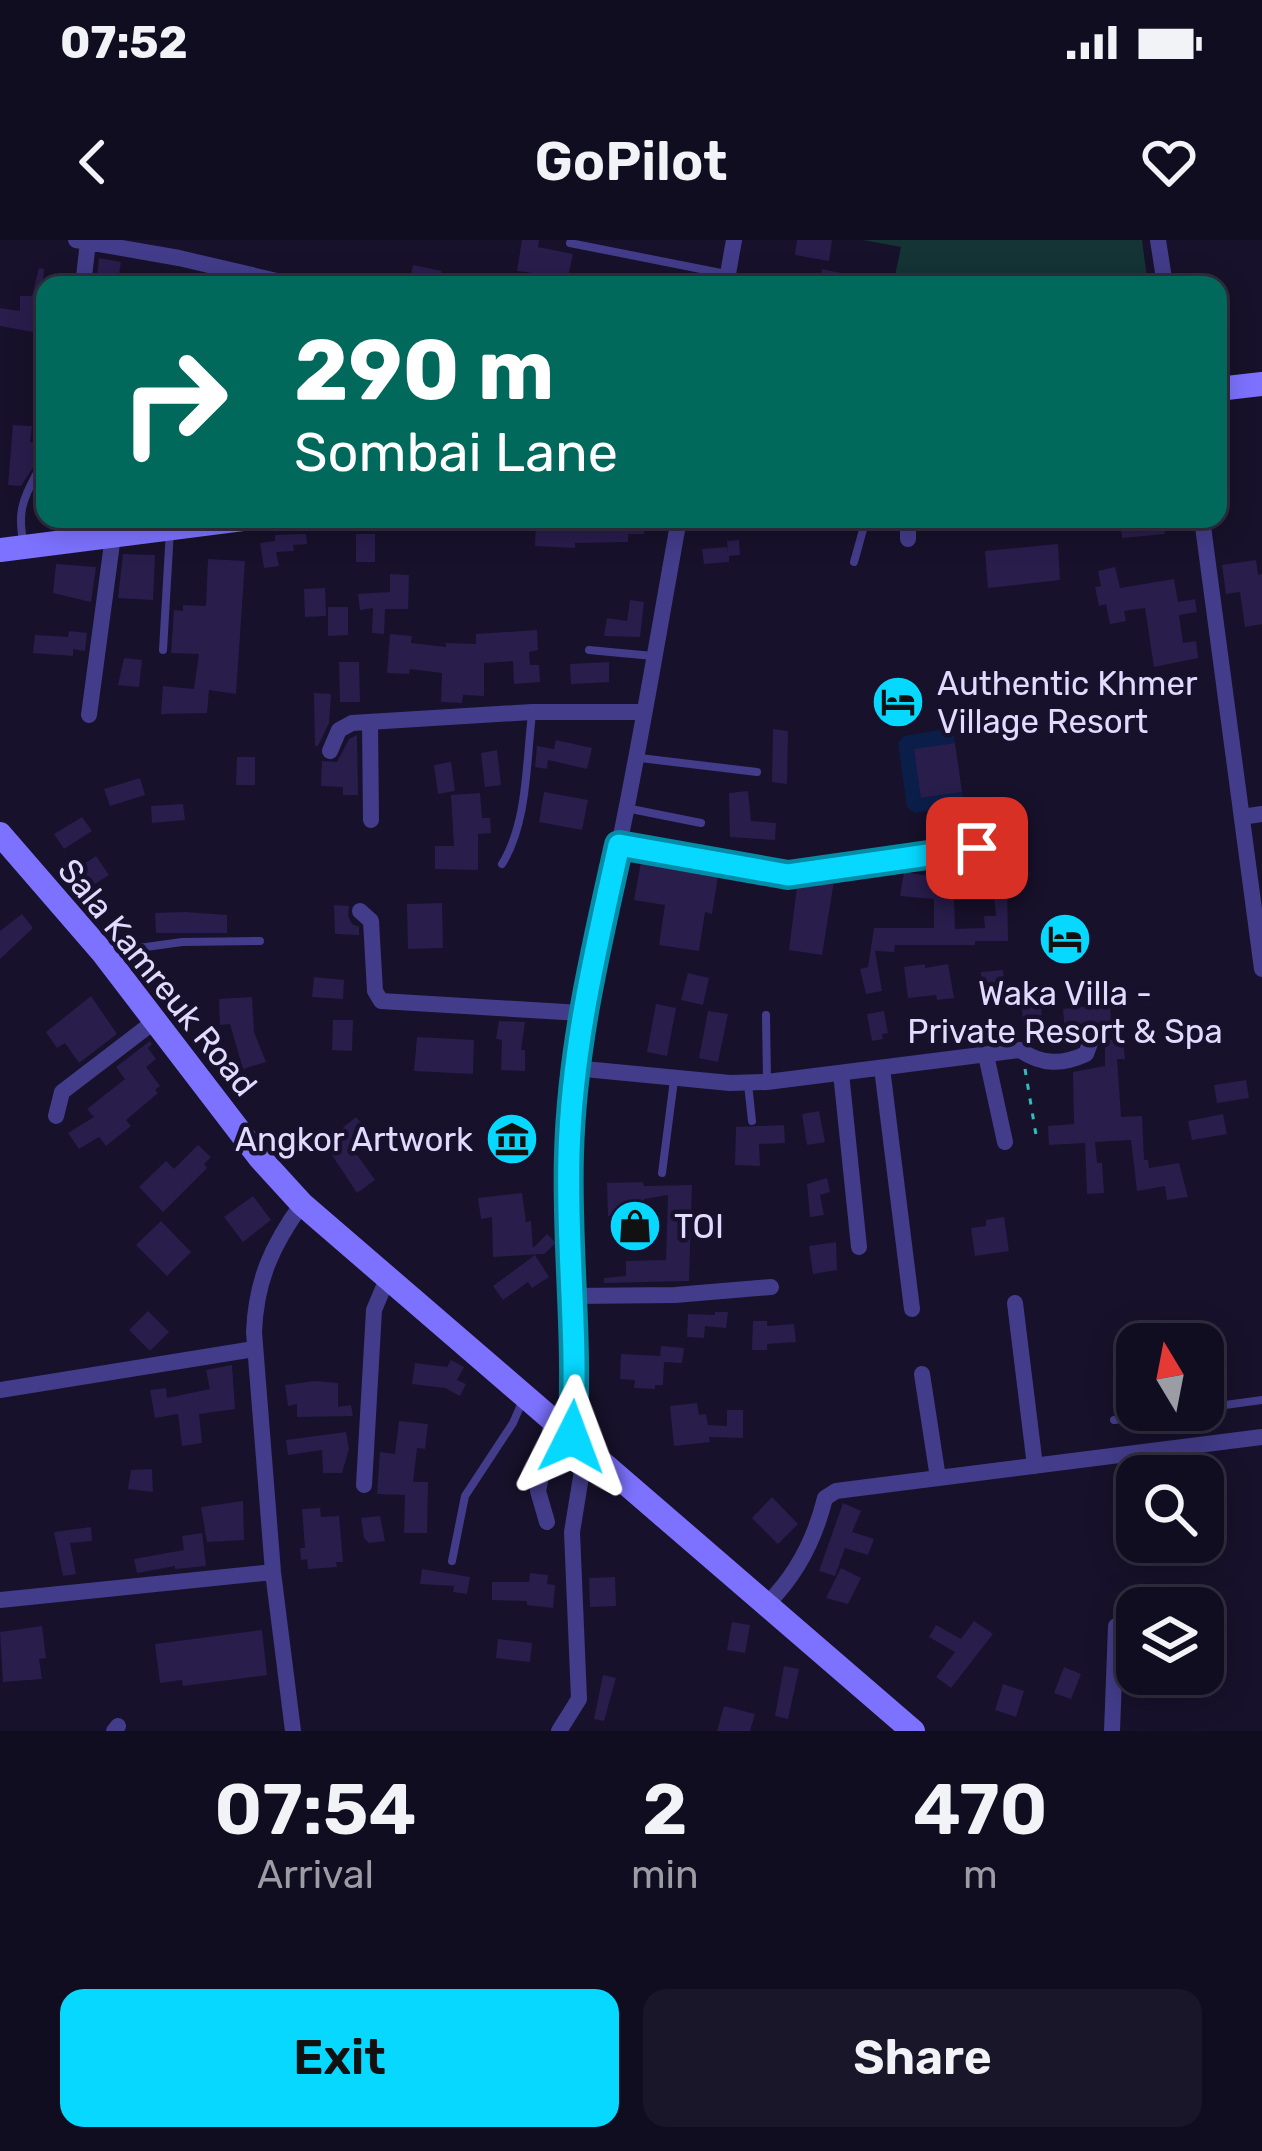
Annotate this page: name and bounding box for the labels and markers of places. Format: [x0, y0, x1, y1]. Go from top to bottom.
place label: Authentic Khmer Village Resort [937, 664, 1198, 741]
hotel icon: Authentic Khmer Village Resort [870, 674, 926, 730]
pin [926, 797, 1028, 899]
hotel icon: Waka Villa - Private Resort & Spa [1037, 911, 1093, 967]
place label: Waka Villa - Private Resort & Spa [907, 974, 1223, 1051]
museum icon: Angkor Artwork [484, 1111, 540, 1167]
place label: Angkor Artwork [235, 1120, 473, 1159]
shop icon: TOI [607, 1198, 663, 1254]
place label: TOI [674, 1207, 724, 1246]

